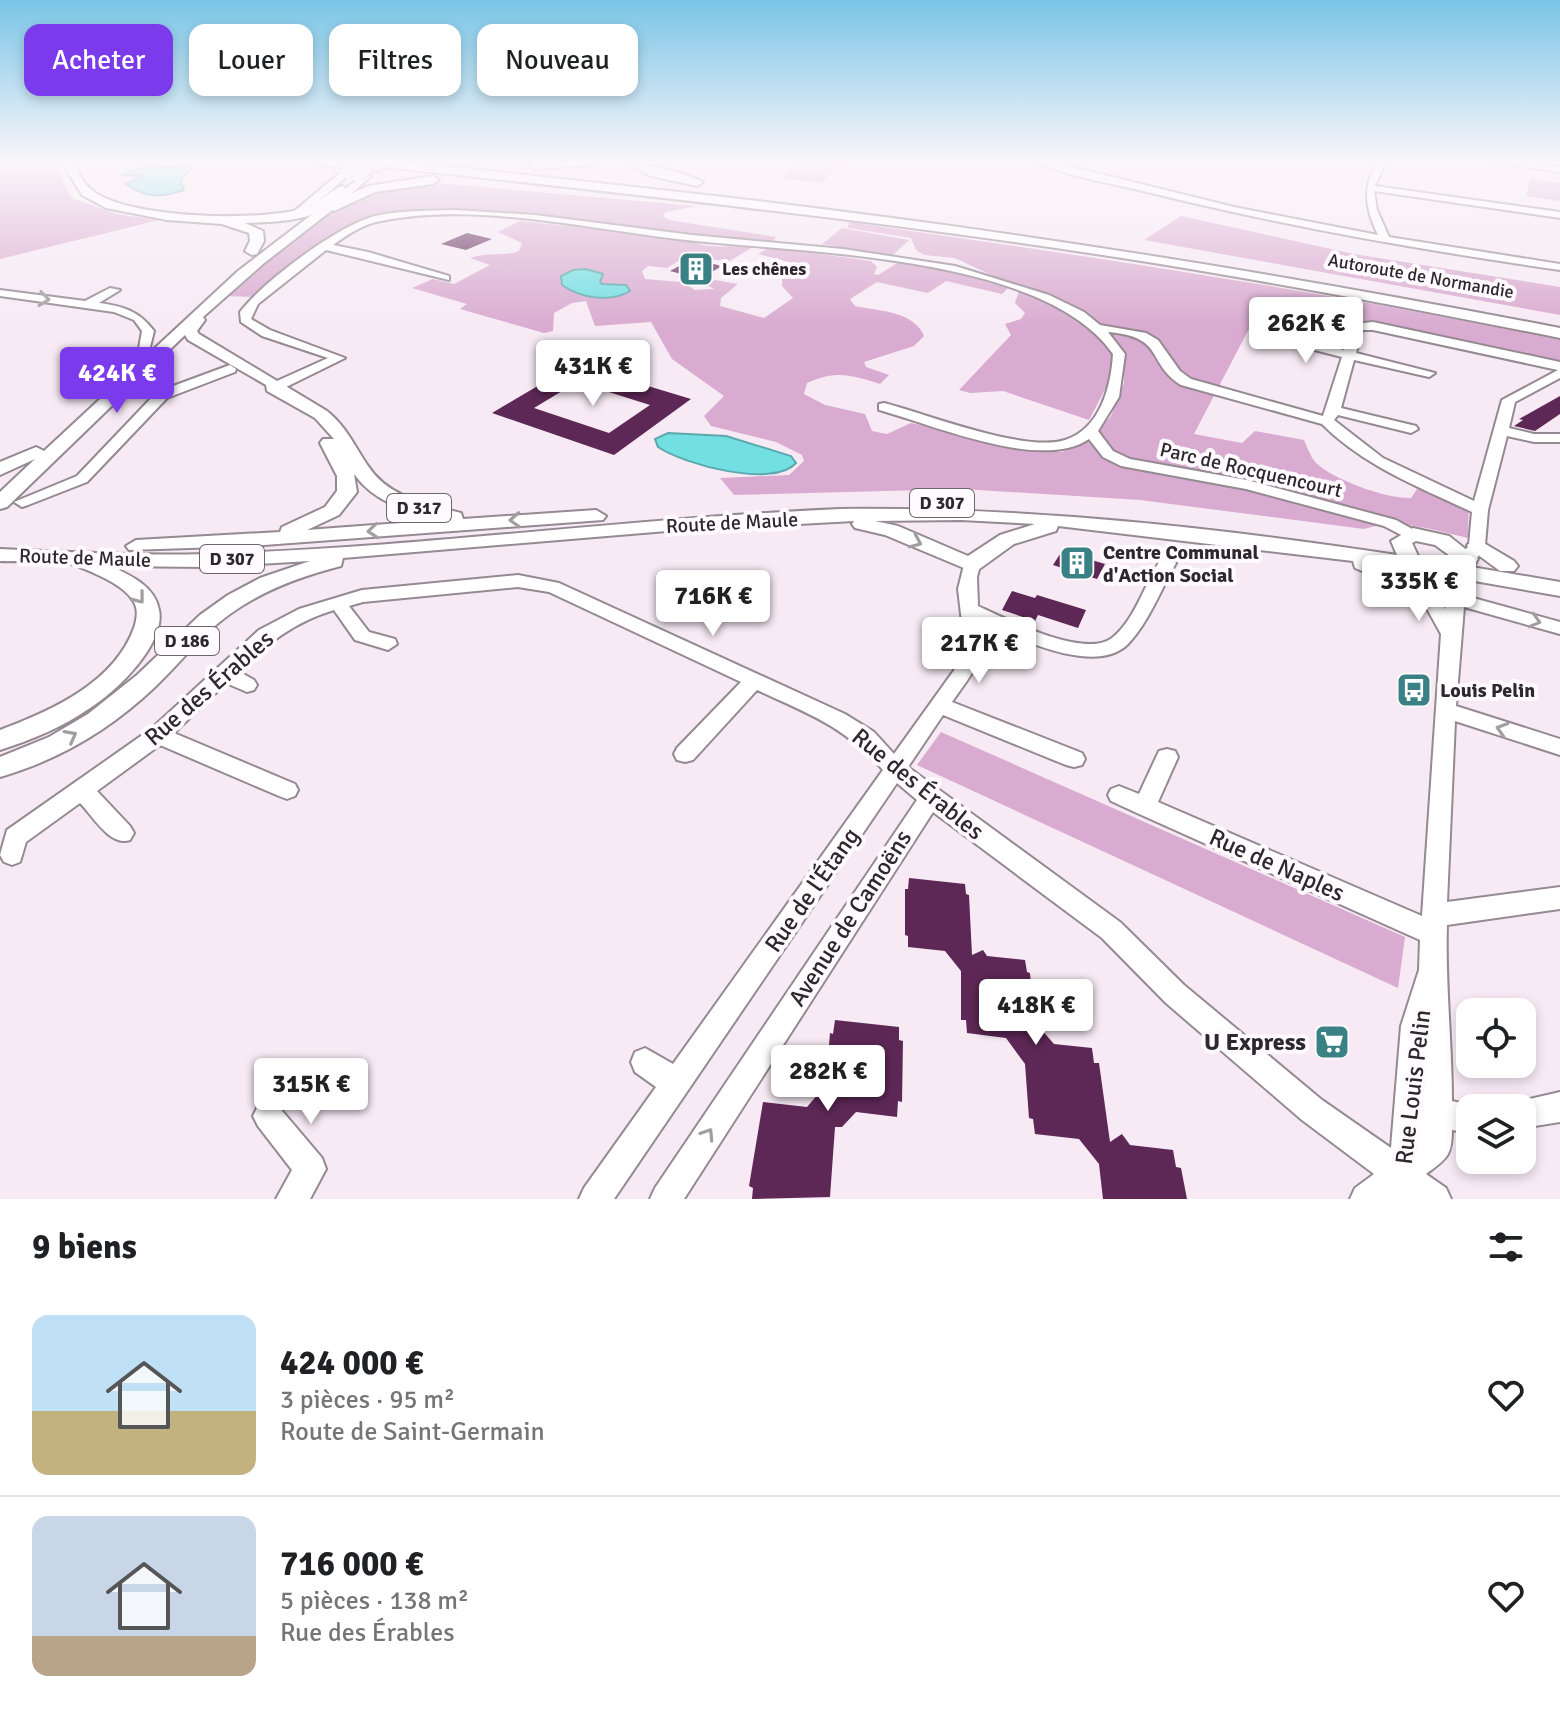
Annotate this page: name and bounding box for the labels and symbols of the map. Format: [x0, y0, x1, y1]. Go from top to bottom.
street label: Autoroute de Normandie [1326, 249, 1516, 303]
building icon: Les chênes [677, 250, 715, 288]
place label: Les chênes [722, 258, 806, 280]
one-way arrow [37, 290, 50, 307]
pin: 262K € [1241, 297, 1371, 365]
pin: 431K € [528, 340, 658, 408]
pin: 424K € [52, 347, 182, 415]
street label: Parc de Rocquencourt [1157, 437, 1345, 503]
road number: D 307 [910, 489, 974, 517]
road number: D 317 [387, 494, 451, 522]
street label: Route de Maule [665, 507, 799, 539]
one-way arrow [508, 511, 521, 528]
one-way arrow [366, 522, 379, 539]
one-way arrow [908, 532, 922, 548]
place label: Centre Communal d'Action Social [1103, 540, 1259, 588]
street label: Route de Maule [18, 543, 152, 573]
building icon: Centre Communal d'Action Social [1058, 544, 1096, 582]
road number: D 307 [200, 545, 264, 573]
pin: 335K € [1354, 555, 1484, 623]
pin: 716K € [648, 570, 778, 638]
one-way arrow [130, 589, 144, 604]
one-way arrow [1527, 612, 1541, 628]
pin: 217K € [914, 617, 1044, 685]
street label: Rue des Érables [138, 624, 280, 752]
road number: D 186 [155, 627, 219, 655]
bus stop icon: Louis Pelin [1395, 671, 1433, 709]
place label: Louis Pelin [1440, 678, 1535, 703]
street label: Rue des Érables [846, 722, 990, 846]
one-way arrow [1496, 722, 1510, 738]
one-way arrow [63, 730, 77, 745]
street label: Rue de l'Étang [758, 822, 866, 958]
street label: Rue de Naples [1205, 822, 1349, 908]
street label: Avenue de Camoëns [782, 824, 918, 1012]
pin: 418K € [971, 979, 1101, 1047]
street label: Rue Louis Pelin [1389, 1008, 1437, 1166]
supermarket icon: U Express [1313, 1023, 1351, 1061]
place label: U Express [1204, 1027, 1306, 1057]
pin: 282K € [763, 1045, 893, 1113]
pin: 315K € [246, 1058, 376, 1126]
one-way arrow [699, 1128, 714, 1142]

